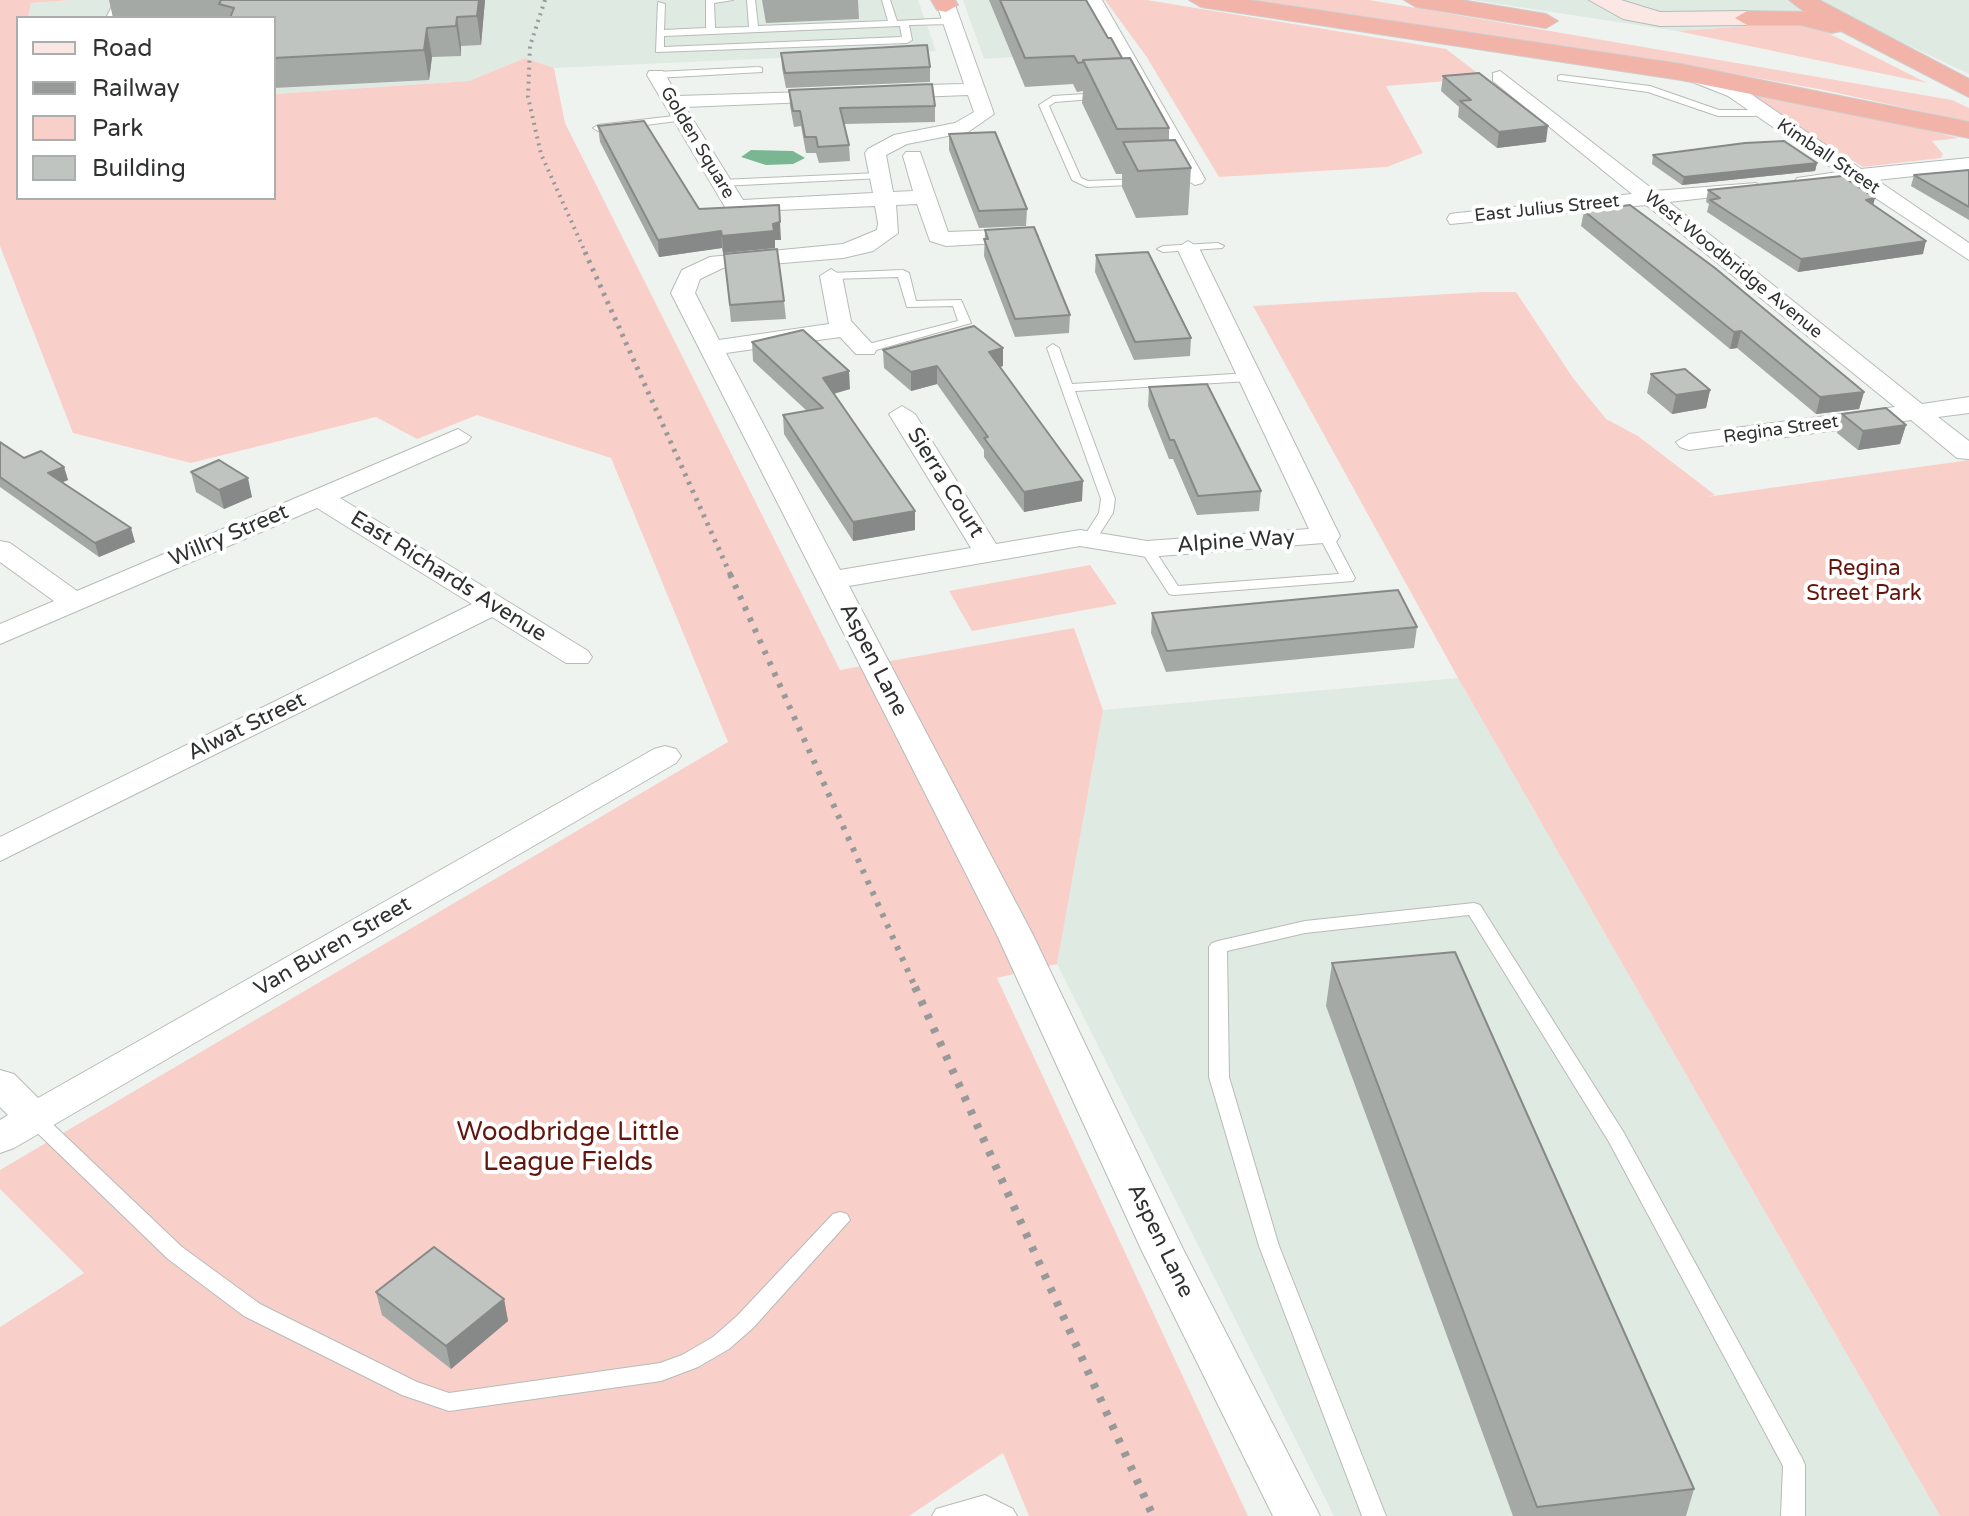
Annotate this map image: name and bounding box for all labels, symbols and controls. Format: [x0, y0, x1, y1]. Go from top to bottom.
legend [16, 16, 276, 200]
text: Road [92, 34, 152, 63]
text: Railway [92, 74, 180, 103]
street label: Golden Square [655, 83, 739, 203]
text: Park [92, 114, 143, 143]
street label: Kimball Street [1772, 115, 1884, 199]
text: Building [92, 154, 186, 183]
street label: West Woodbridge Avenue [1640, 186, 1826, 344]
street label: East Julius Street [1473, 191, 1621, 227]
street label: Regina Street [1722, 411, 1840, 449]
street label: Sierra Court [901, 423, 989, 543]
street label: Willry Street [165, 499, 293, 573]
street label: East Richards Avenue [345, 506, 551, 648]
street label: Alpine Way [1176, 525, 1296, 559]
park label: Regina Street Park [1806, 556, 1922, 608]
street label: Aspen Lane [833, 599, 913, 721]
street label: Alwat Street [184, 687, 310, 767]
street label: Van Buren Street [250, 891, 416, 1003]
park label: Woodbridge Little League Fields [457, 1117, 679, 1178]
street label: Aspen Lane [1121, 1180, 1199, 1302]

